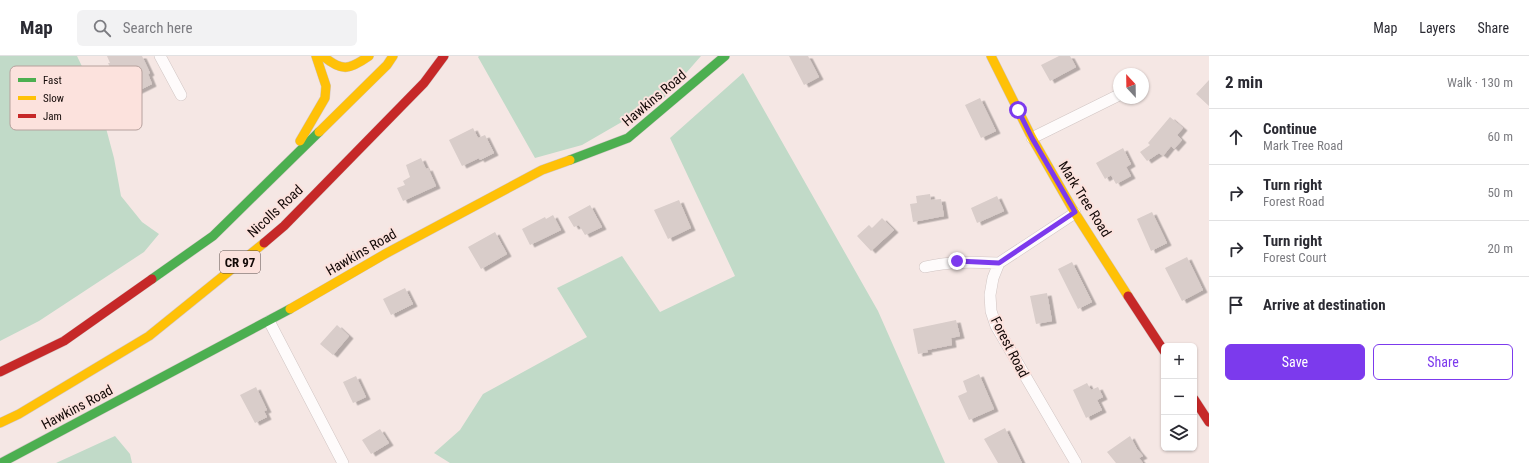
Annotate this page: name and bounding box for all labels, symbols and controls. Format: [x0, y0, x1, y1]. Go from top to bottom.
search box [77, 10, 357, 46]
text: Map [20, 16, 53, 39]
icon: search [91, 17, 113, 39]
text: Search here [123, 19, 193, 37]
text: Map [1373, 20, 1397, 36]
text: Layers [1419, 20, 1456, 36]
text: Share [1478, 20, 1509, 36]
legend [10, 66, 142, 130]
street label: Hawkins Road [619, 67, 689, 129]
north arrow [1113, 68, 1149, 104]
text: 2 min [1225, 72, 1263, 92]
text: Fast [43, 74, 62, 87]
text: Walk · 130 m [1447, 75, 1513, 90]
text: Slow [43, 92, 64, 105]
route start [1009, 101, 1027, 119]
text: Jam [43, 110, 62, 123]
text: Continue [1263, 120, 1317, 138]
icon: ahead [1225, 126, 1247, 148]
text: 60 m [1487, 129, 1513, 144]
text: Mark Tree Road [1263, 138, 1343, 153]
street label: Mark Tree Road [1055, 158, 1115, 240]
text: Turn right [1263, 176, 1322, 194]
street label: Nicolls Road [244, 181, 306, 241]
icon: right [1225, 182, 1247, 204]
text: 50 m [1487, 185, 1513, 200]
text: Forest Road [1263, 194, 1324, 209]
street label: Hawkins Road [323, 225, 399, 279]
text: Turn right [1263, 232, 1322, 250]
icon: right [1225, 238, 1247, 260]
text: 20 m [1487, 241, 1513, 256]
text: Forest Court [1263, 250, 1327, 265]
road number: CR 97 [220, 251, 260, 273]
route end [948, 252, 966, 270]
icon: arrive [1225, 294, 1247, 316]
text: Arrive at destination [1263, 296, 1386, 314]
street label: Forest Road [988, 314, 1032, 380]
map controls [1161, 343, 1197, 451]
button: + [1161, 343, 1197, 379]
button: Save [1225, 344, 1365, 380]
button: Share [1373, 344, 1513, 380]
button: − [1161, 379, 1197, 415]
street label: Hawkins Road [39, 382, 115, 432]
button: layers [1161, 415, 1197, 451]

